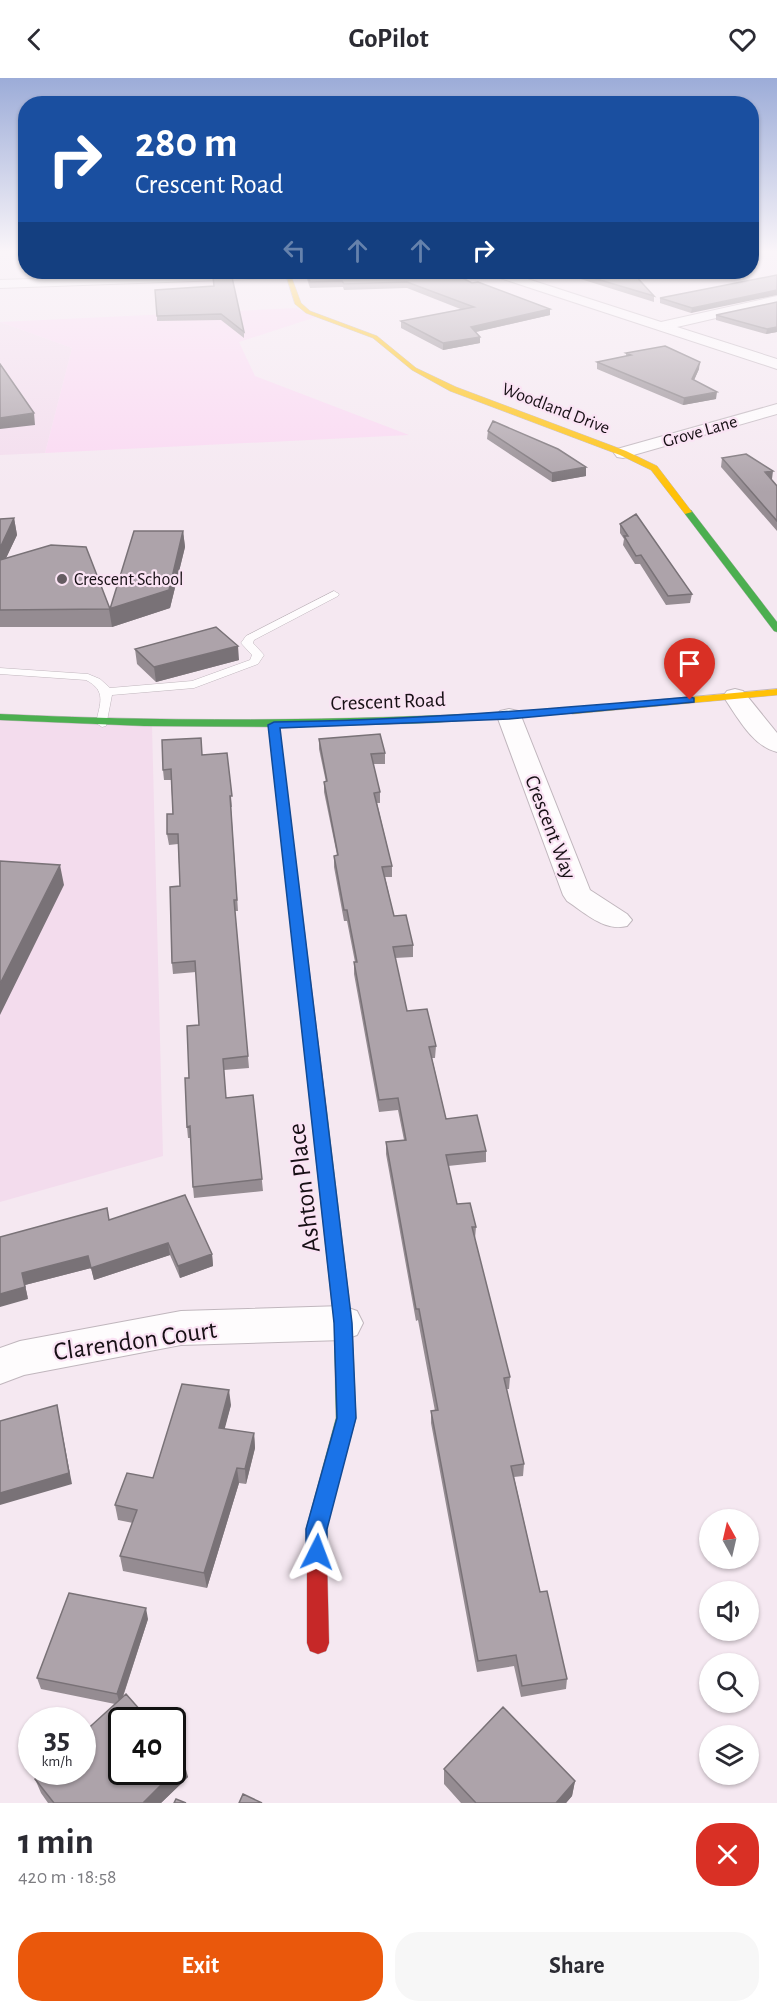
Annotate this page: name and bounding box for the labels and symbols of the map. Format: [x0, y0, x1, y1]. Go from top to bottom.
street label: Woodland Drive [499, 380, 612, 438]
street label: Grove Lane [661, 413, 740, 451]
place label: Crescent School [74, 571, 184, 589]
marker: Crescent School [55, 572, 69, 586]
pin [664, 638, 715, 700]
street label: Crescent Road [330, 689, 446, 714]
street label: Crescent Way [521, 772, 580, 882]
street label: Ashton Place [283, 1122, 325, 1254]
street label: Clarendon Court [52, 1317, 218, 1365]
north arrow [699, 1509, 759, 1569]
position arrow [285, 1520, 349, 1584]
speed limit sign: 40 [108, 1707, 186, 1785]

